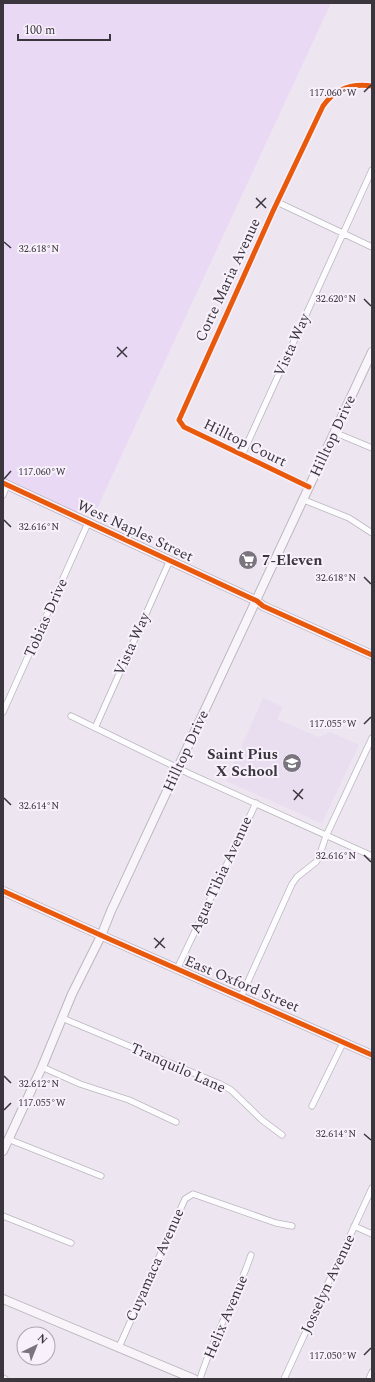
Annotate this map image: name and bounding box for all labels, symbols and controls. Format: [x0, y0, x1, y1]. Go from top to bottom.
scale bar [18, 16, 110, 42]
text: 100 m [24, 21, 55, 40]
text: 117.060°W [309, 85, 357, 101]
street label: Corte Maria Avenue [189, 214, 267, 346]
text: 32.618°N [19, 241, 59, 257]
text: 32.620°N [316, 291, 356, 307]
street label: Vista Way [268, 309, 317, 380]
street label: Hilltop Drive [304, 391, 362, 481]
street label: Hilltop Court [200, 413, 290, 473]
text: 117.060°W [18, 464, 66, 480]
street label: West Naples Street [73, 494, 197, 568]
text: 32.616°N [19, 519, 59, 535]
supermarket icon: 7-Eleven [237, 549, 259, 571]
place label: 7-Eleven [262, 549, 322, 572]
text: 32.618°N [316, 570, 356, 586]
street label: Tobias Drive [18, 575, 74, 661]
street label: Vista Way [108, 608, 157, 679]
street label: Hilltop Drive [157, 706, 215, 796]
text: 117.055°W [309, 716, 357, 732]
place label: Saint Pius X School [207, 743, 278, 783]
school or university icon: Saint Pius X School [281, 752, 303, 774]
text: 32.614°N [19, 798, 59, 814]
street label: Agua Tibia Avenue [184, 813, 258, 937]
text: 32.616°N [316, 848, 356, 864]
street label: East Oxford Street [181, 949, 303, 1019]
street label: Tranquilo Lane [127, 1037, 229, 1099]
text: 32.612°N [19, 1076, 59, 1092]
text: 117.055°W [18, 1095, 66, 1111]
text: 32.614°N [316, 1126, 356, 1142]
street label: Cuyamaca Avenue [120, 1205, 190, 1325]
street label: Josselyn Avenue [295, 1231, 361, 1337]
street label: Helix Avenue [198, 1271, 254, 1363]
north arrow [16, 1326, 56, 1366]
text: N [33, 1330, 52, 1348]
text: 117.050°W [309, 1348, 357, 1364]

